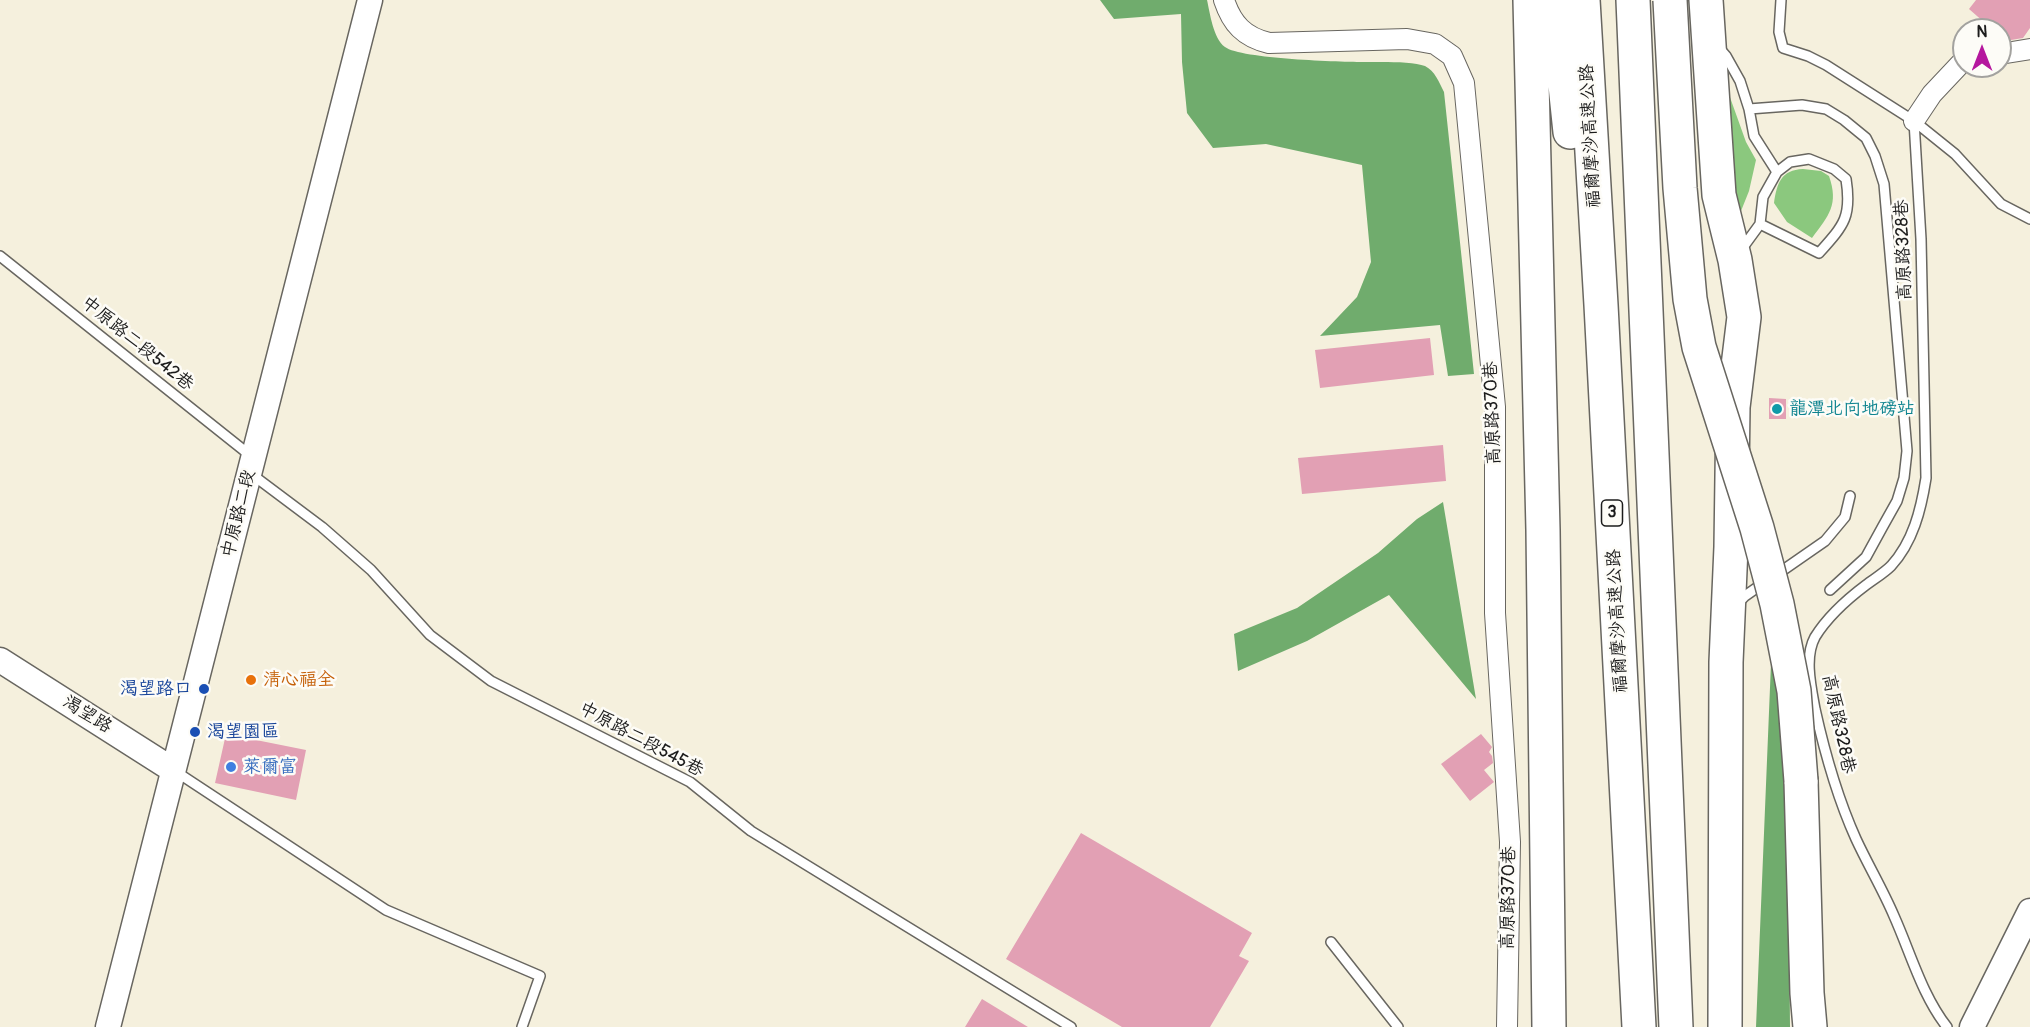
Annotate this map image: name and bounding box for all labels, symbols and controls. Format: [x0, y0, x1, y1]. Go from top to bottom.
north arrow [1952, 18, 2012, 78]
text: N [1977, 22, 1987, 42]
street label: 福爾摩沙高速公路 [1576, 64, 1606, 208]
street label: 高原路328巷 [1891, 199, 1917, 301]
street label: 中原路二段542巷 [76, 292, 198, 396]
street label: 高原路370巷 [1480, 361, 1506, 465]
place label: 龍潭北向地磅站 [1789, 398, 1915, 420]
marker: 龍潭北向地磅站 [1770, 402, 1784, 416]
street label: 中原路二段 [218, 468, 260, 560]
road number: 3 [1602, 500, 1622, 526]
street label: 福爾摩沙高速公路 [1603, 549, 1633, 693]
place label: 清心福全 [263, 669, 335, 691]
street label: 高原路328巷 [1817, 672, 1859, 776]
marker: 清心福全 [244, 673, 258, 687]
place label: 渴望路口 [120, 678, 192, 700]
marker: 渴望路口 [197, 682, 211, 696]
street label: 渴望路 [58, 692, 116, 738]
street label: 中原路二段545巷 [575, 698, 707, 782]
place label: 渴望園區 [207, 721, 279, 743]
marker: 渴望園區 [188, 725, 202, 739]
place label: 萊爾富 [243, 756, 297, 778]
marker: 萊爾富 [224, 760, 238, 774]
street label: 高原路370巷 [1497, 846, 1521, 950]

